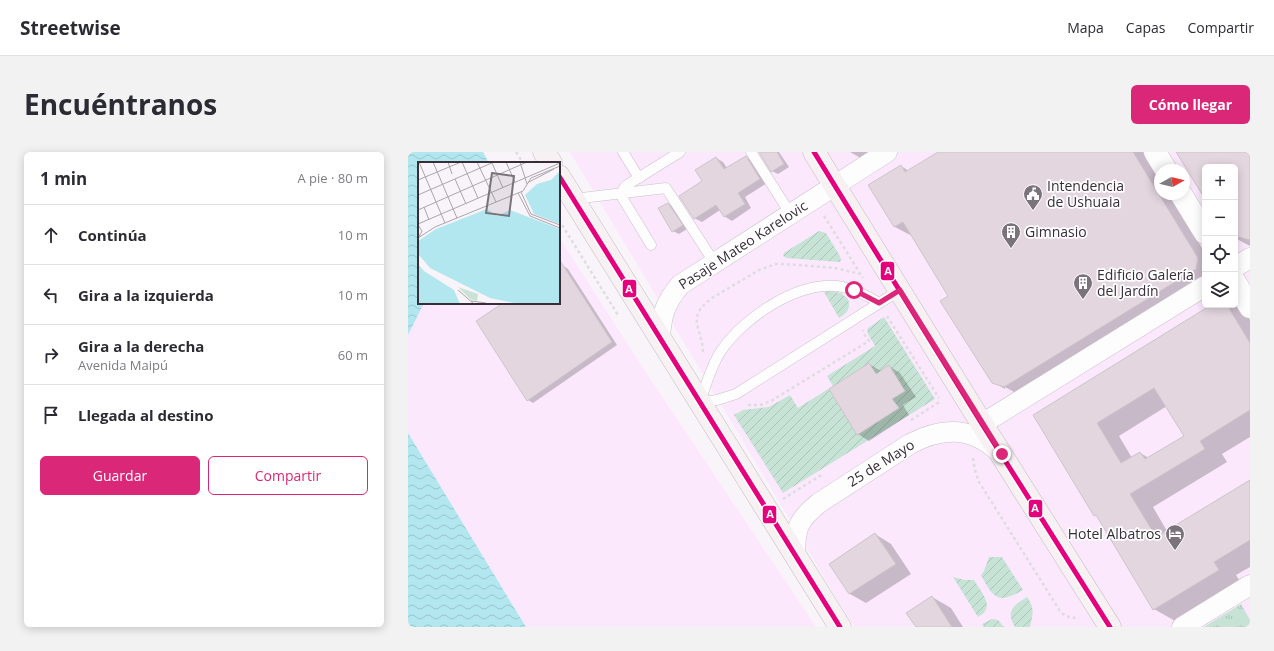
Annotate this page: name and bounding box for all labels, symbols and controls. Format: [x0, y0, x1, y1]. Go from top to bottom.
text: Streetwise [20, 15, 121, 41]
text: Mapa [1067, 18, 1104, 37]
text: Capas [1126, 18, 1165, 37]
text: Compartir [1187, 18, 1254, 37]
text: Encuéntranos [24, 85, 217, 123]
button: Cómo llegar [1131, 85, 1250, 124]
inset map [418, 162, 560, 304]
north arrow [1154, 164, 1190, 200]
map controls [1202, 164, 1238, 308]
button: + [1202, 164, 1238, 200]
text: 1 min [40, 167, 87, 190]
text: A pie · 80 m [297, 169, 368, 187]
place label: Intendencia de Ushuaia [1047, 176, 1124, 211]
public building icon: Intendencia de Ushuaia [1022, 183, 1044, 211]
street label: Pasaje Mateo Karelovic [675, 196, 811, 293]
button: − [1202, 200, 1238, 236]
building icon: Gimnasio [1000, 221, 1022, 249]
place label: Gimnasio [1025, 222, 1087, 241]
icon: ahead [40, 224, 62, 246]
text: Continúa [78, 225, 147, 245]
text: 10 m [338, 226, 368, 244]
button: locate [1202, 236, 1238, 272]
line badge: A [880, 261, 895, 281]
text: A [884, 263, 892, 278]
place label: Edificio Galería del Jardín [1097, 265, 1194, 300]
building icon: Edificio Galería del Jardín [1072, 272, 1094, 300]
button: layers [1202, 272, 1238, 308]
line badge: A [622, 279, 637, 298]
text: A [625, 281, 633, 296]
route start [845, 281, 863, 299]
icon: left [40, 284, 62, 306]
text: Gira a la izquierda [78, 285, 214, 305]
text: 10 m [338, 286, 368, 304]
text: Gira a la derecha [78, 336, 204, 356]
icon: right [40, 344, 62, 366]
text: 60 m [338, 346, 368, 364]
text: Avenida Maipú [78, 356, 168, 374]
icon: arrive [40, 404, 62, 426]
text: Llegada al destino [78, 405, 213, 425]
street label: 25 de Mayo [844, 435, 918, 491]
route end [993, 445, 1011, 463]
button: Guardar [40, 456, 200, 495]
button: Compartir [208, 456, 368, 495]
line badge: A [1028, 499, 1043, 518]
text: A [1031, 500, 1039, 515]
line badge: A [762, 505, 777, 524]
text: A [766, 506, 774, 521]
hotel icon: Hotel Albatros [1164, 523, 1186, 551]
place label: Hotel Albatros [1068, 524, 1161, 543]

